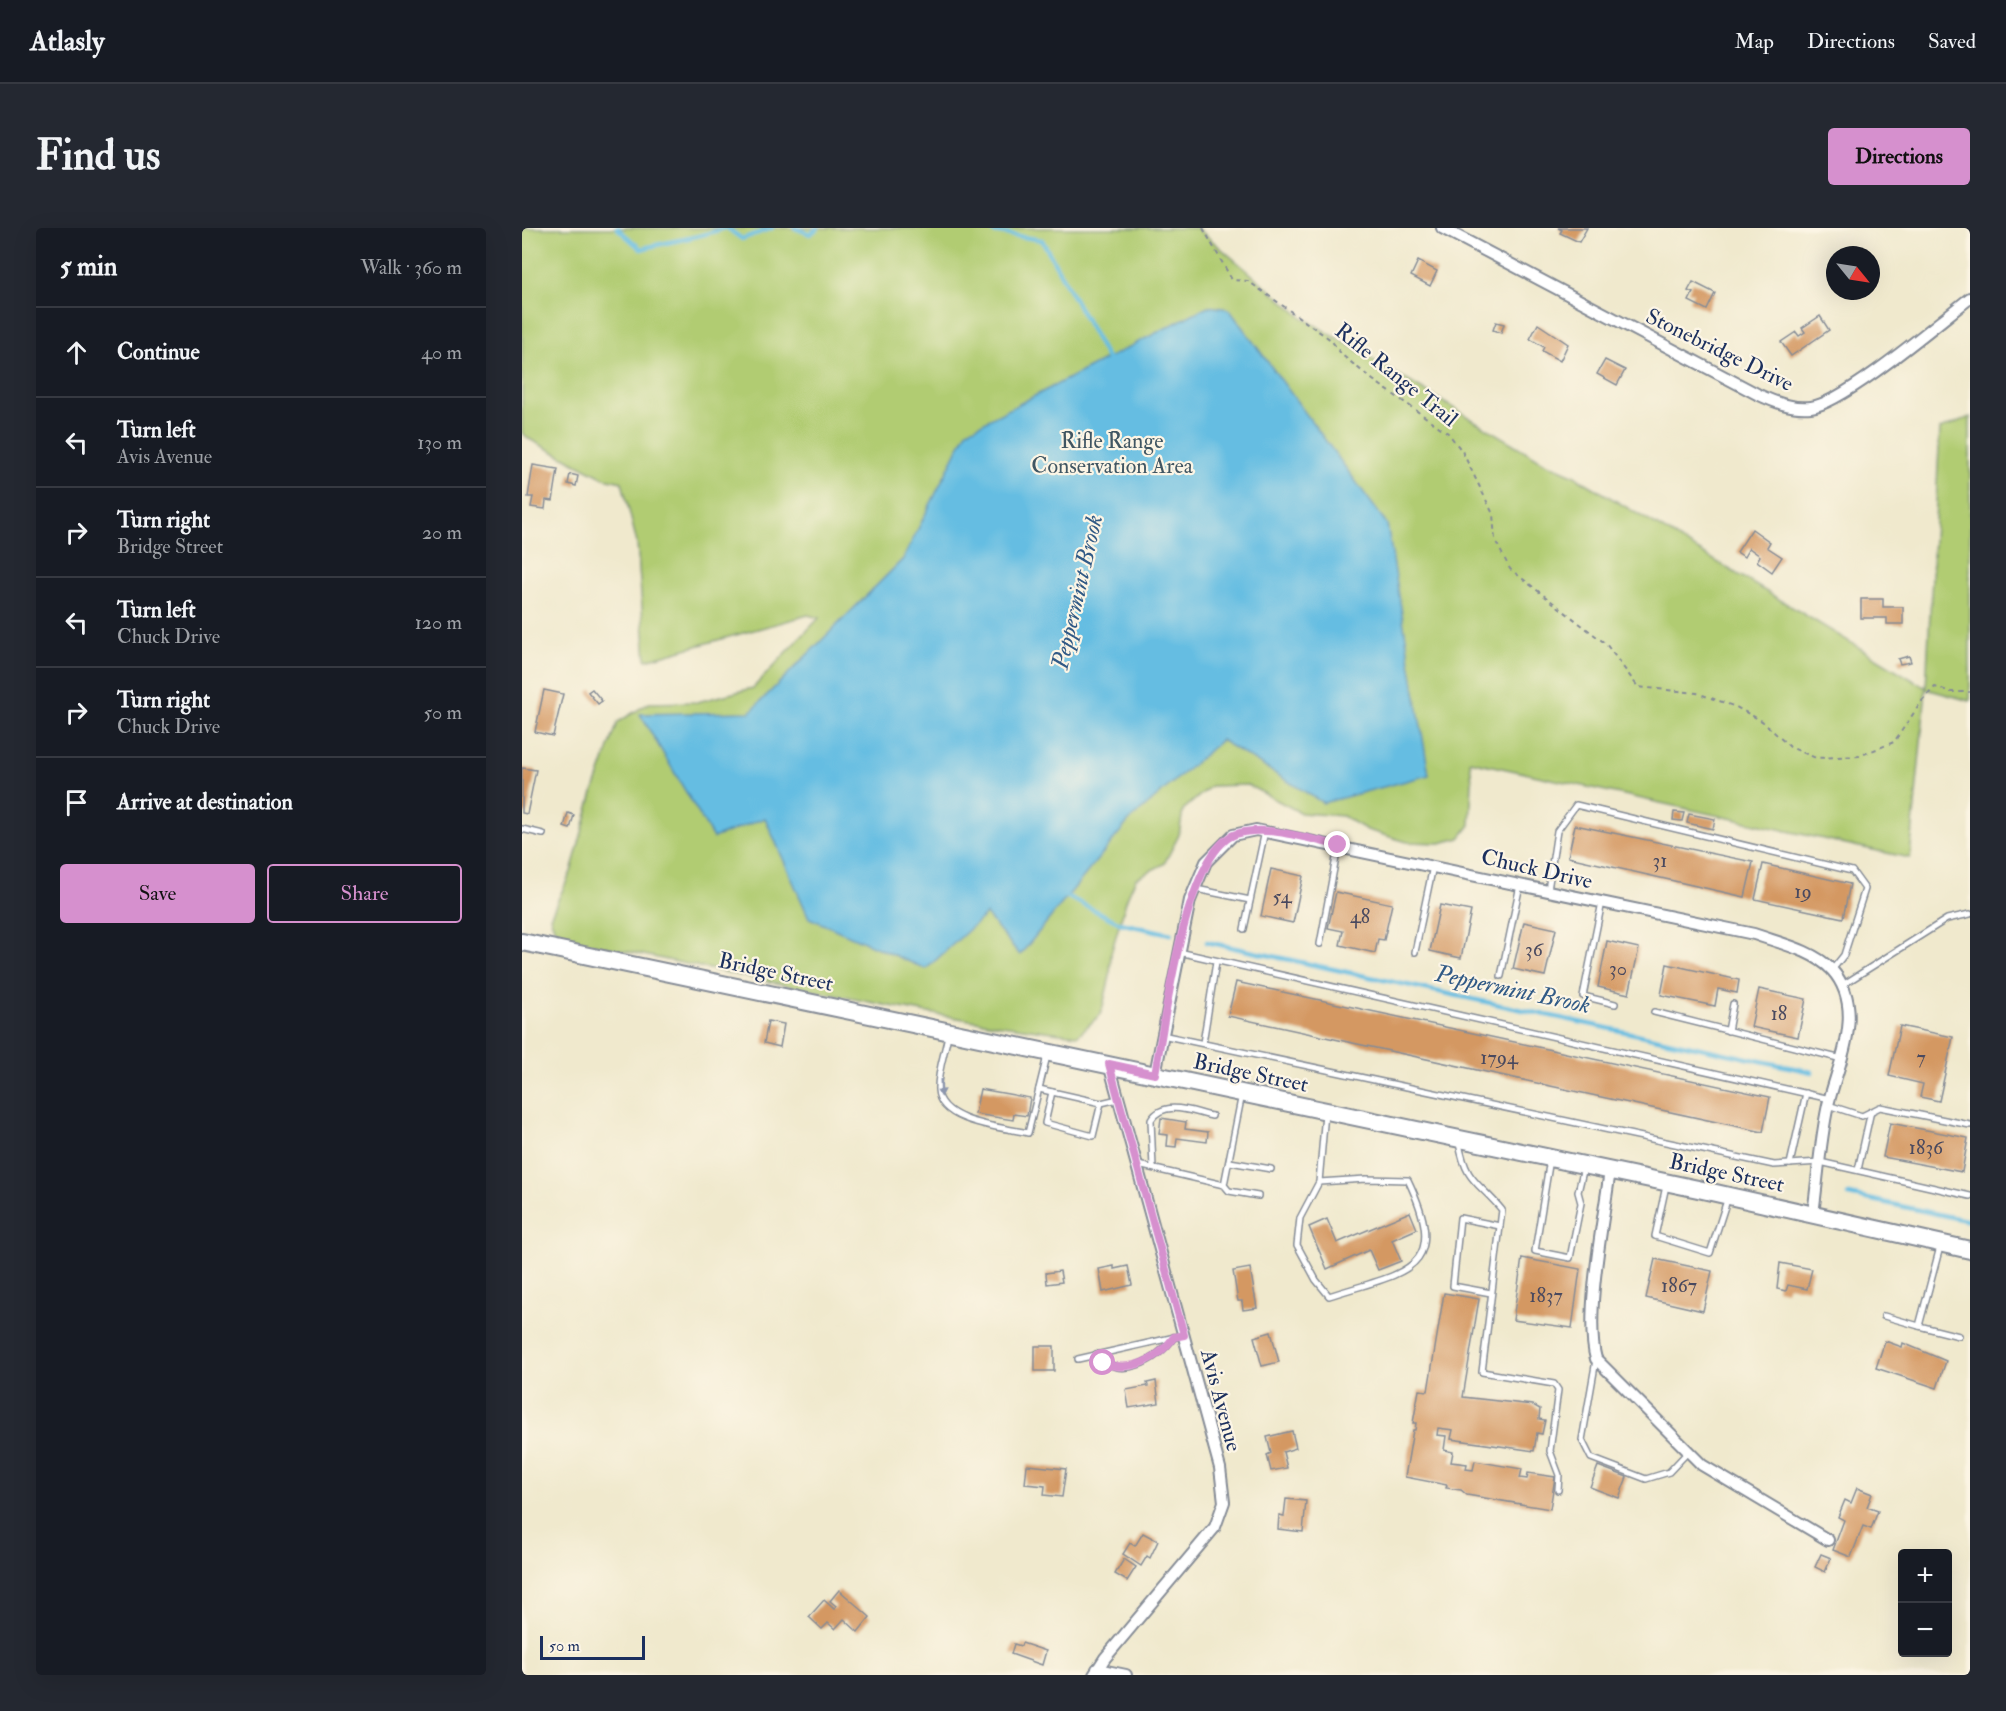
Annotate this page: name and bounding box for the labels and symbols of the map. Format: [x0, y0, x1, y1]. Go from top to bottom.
north arrow [1826, 246, 1880, 300]
street label: Stonebridge Drive [1641, 302, 1798, 398]
street label: Rifle Range Trail [1329, 317, 1464, 433]
park label: Rifle Range Conservation Area [1031, 427, 1194, 480]
water label: Peppermint Brook [1044, 512, 1110, 674]
route end [1324, 831, 1350, 857]
street label: Chuck Drive [1478, 843, 1595, 895]
house number: 31 [1653, 848, 1667, 873]
house number: 19 [1794, 879, 1812, 904]
house number: 54 [1272, 884, 1293, 909]
house number: 48 [1350, 904, 1370, 929]
house number: 36 [1525, 937, 1544, 962]
street label: Bridge Street [716, 946, 836, 998]
house number: 30 [1609, 956, 1627, 981]
water label: Peppermint Brook [1431, 958, 1593, 1021]
house number: 18 [1771, 1001, 1787, 1026]
house number: 1794 [1480, 1045, 1519, 1070]
house number: 7 [1916, 1045, 1926, 1070]
street label: Bridge Street [1191, 1047, 1311, 1099]
one-way arrow [936, 1079, 945, 1098]
house number: 1836 [1909, 1135, 1944, 1160]
street label: Bridge Street [1667, 1147, 1787, 1199]
house number: 1867 [1661, 1273, 1697, 1298]
house number: 1837 [1529, 1283, 1563, 1308]
street label: Avis Avenue [1194, 1345, 1248, 1454]
route start [1089, 1349, 1115, 1375]
scale bar [540, 1633, 645, 1660]

